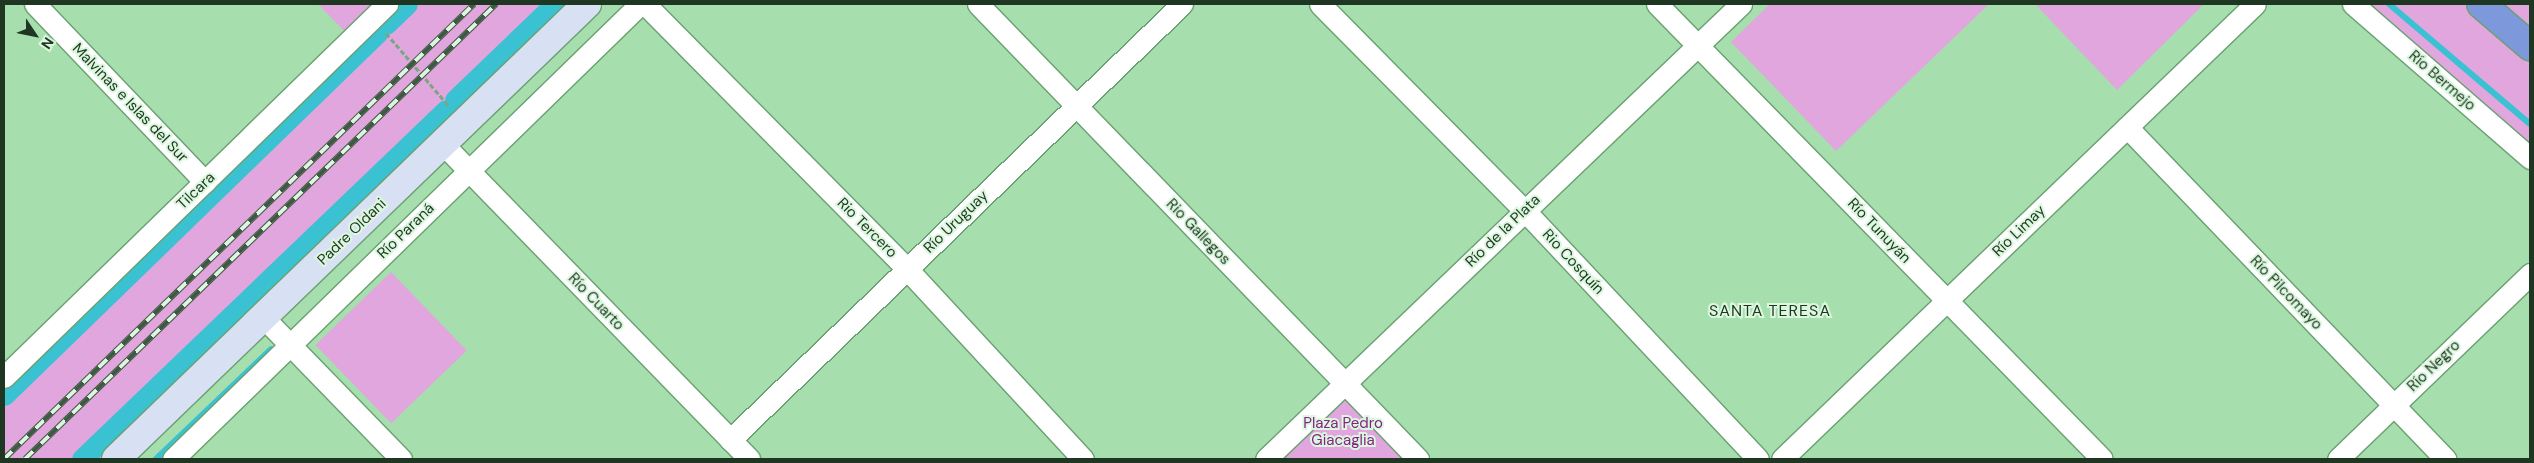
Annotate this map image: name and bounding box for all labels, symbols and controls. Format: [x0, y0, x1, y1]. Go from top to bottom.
north arrow [10, 10, 60, 60]
text: N [37, 34, 58, 53]
street label: Malvinas e Islas del Sur [68, 40, 192, 166]
street label: Río Bermejo [2405, 47, 2479, 115]
street label: Tilcara [173, 169, 219, 213]
street label: Río Uruguay [920, 187, 992, 257]
street label: Río de la Plata [1462, 191, 1544, 271]
street label: Rio Tercero [833, 194, 901, 262]
street label: Padre Oldani [314, 195, 390, 269]
street label: Rio Gallegos [1162, 195, 1234, 269]
street label: Río Tunuyán [1844, 195, 1914, 267]
street label: Río Paraná [374, 199, 438, 263]
street label: Río Limay [1989, 202, 2049, 260]
street label: Rio Cosquín [1538, 226, 1608, 298]
street label: Río Pilcomayo [2246, 252, 2326, 334]
street label: Río Cuarto [564, 270, 628, 334]
district label: SANTA TERESA [1707, 301, 1833, 321]
street label: Río Negro [2404, 336, 2464, 396]
park label: Plaza Pedro Giacaglia [1303, 414, 1383, 449]

